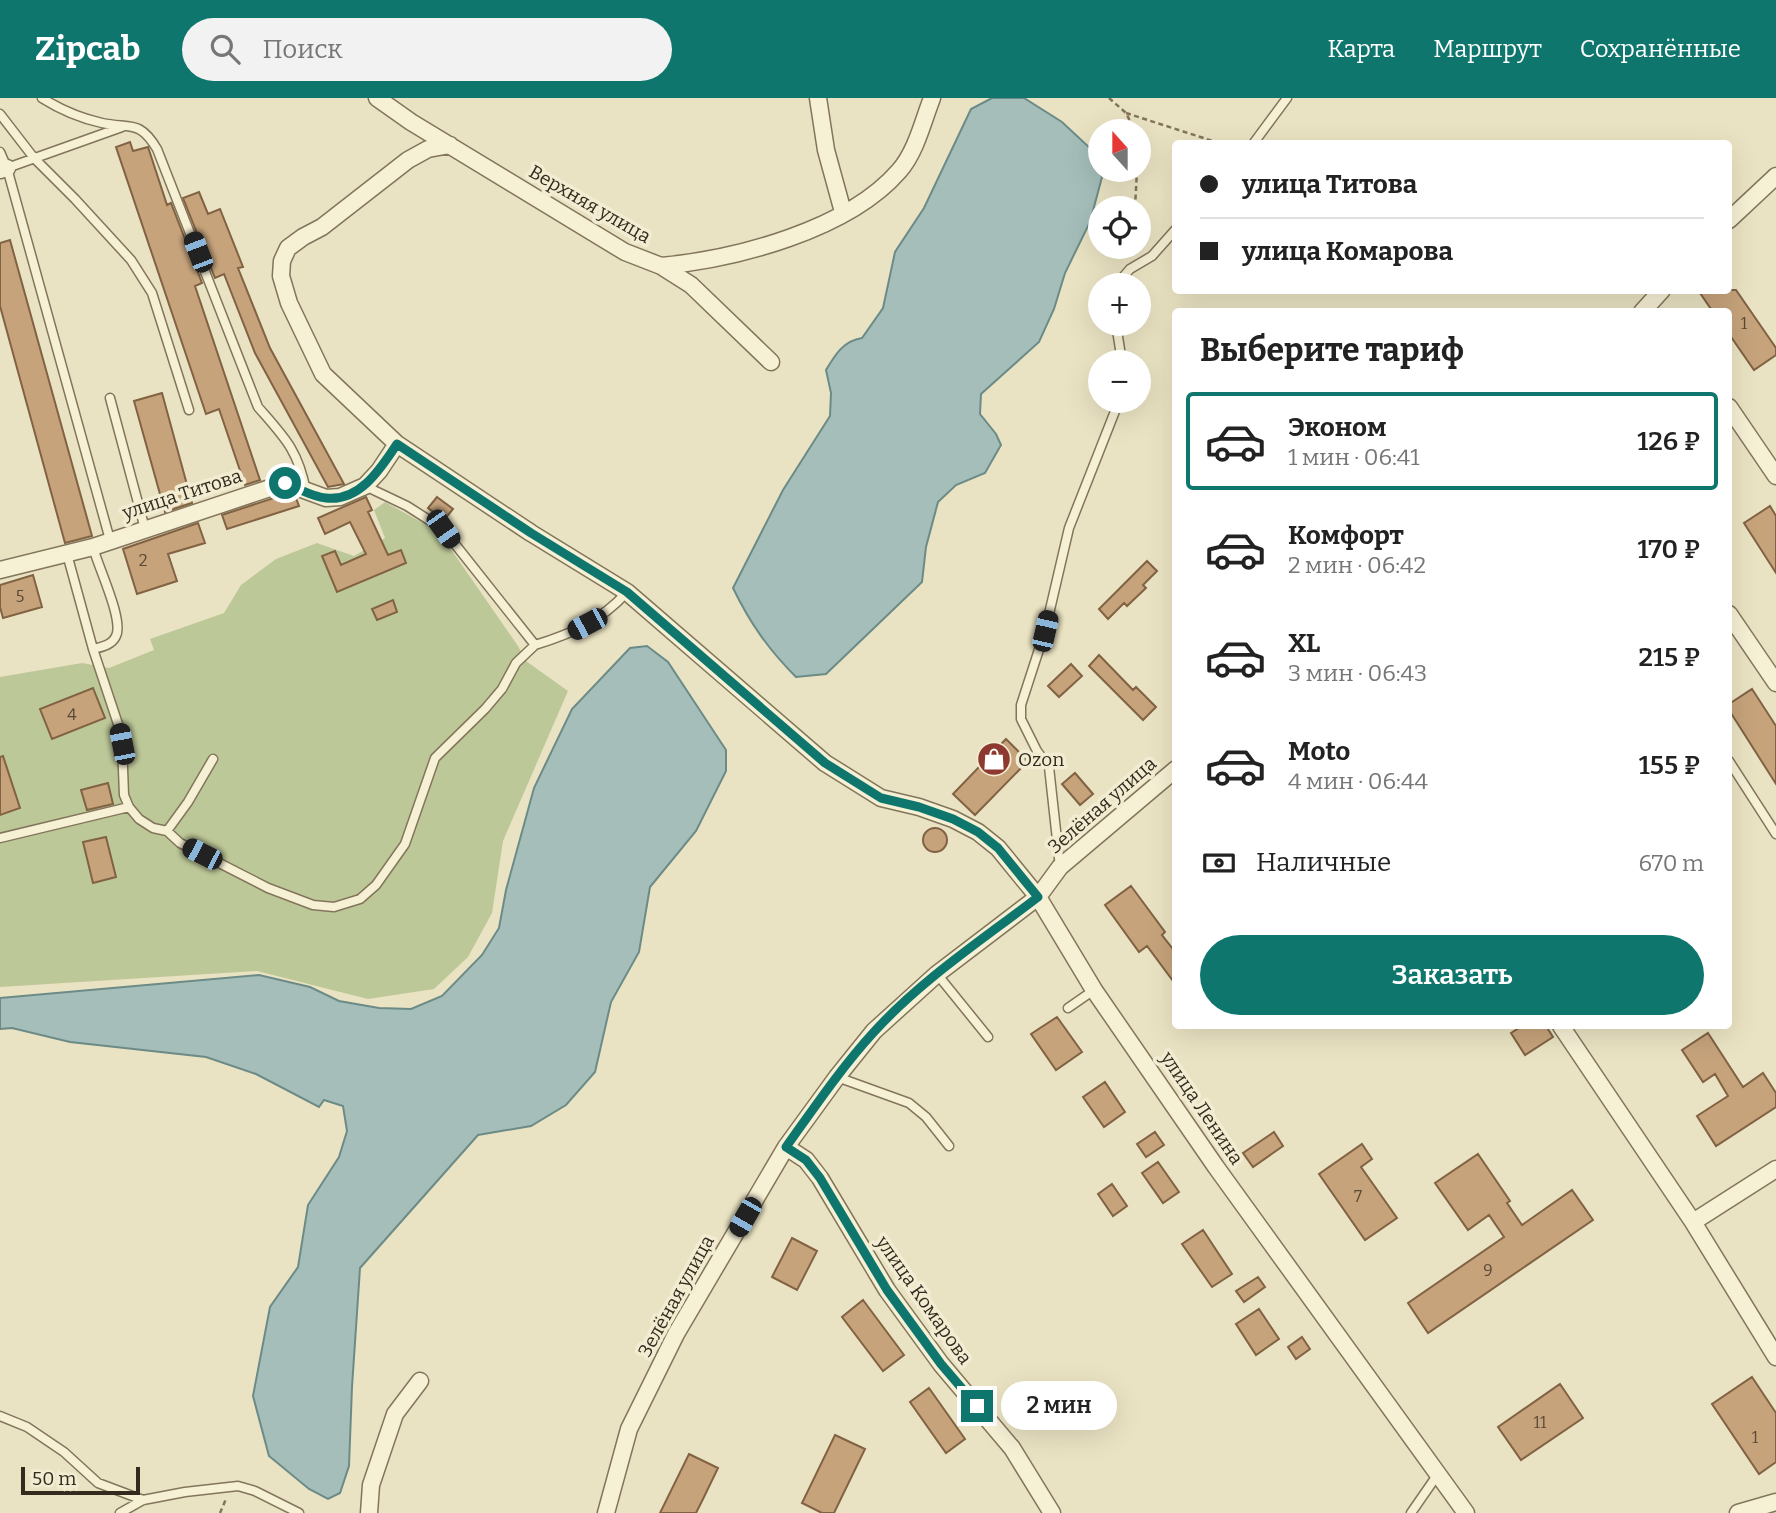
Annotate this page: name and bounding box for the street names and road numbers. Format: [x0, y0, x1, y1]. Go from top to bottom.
street label: Верхняя улица [525, 160, 655, 248]
street label: улица Титова [118, 464, 245, 524]
street label: Зелёная улица [1043, 751, 1161, 858]
street label: улица Ленина [1155, 1046, 1249, 1169]
street label: Зелёная улица [633, 1231, 719, 1361]
street label: улица Комарова [871, 1231, 977, 1369]

